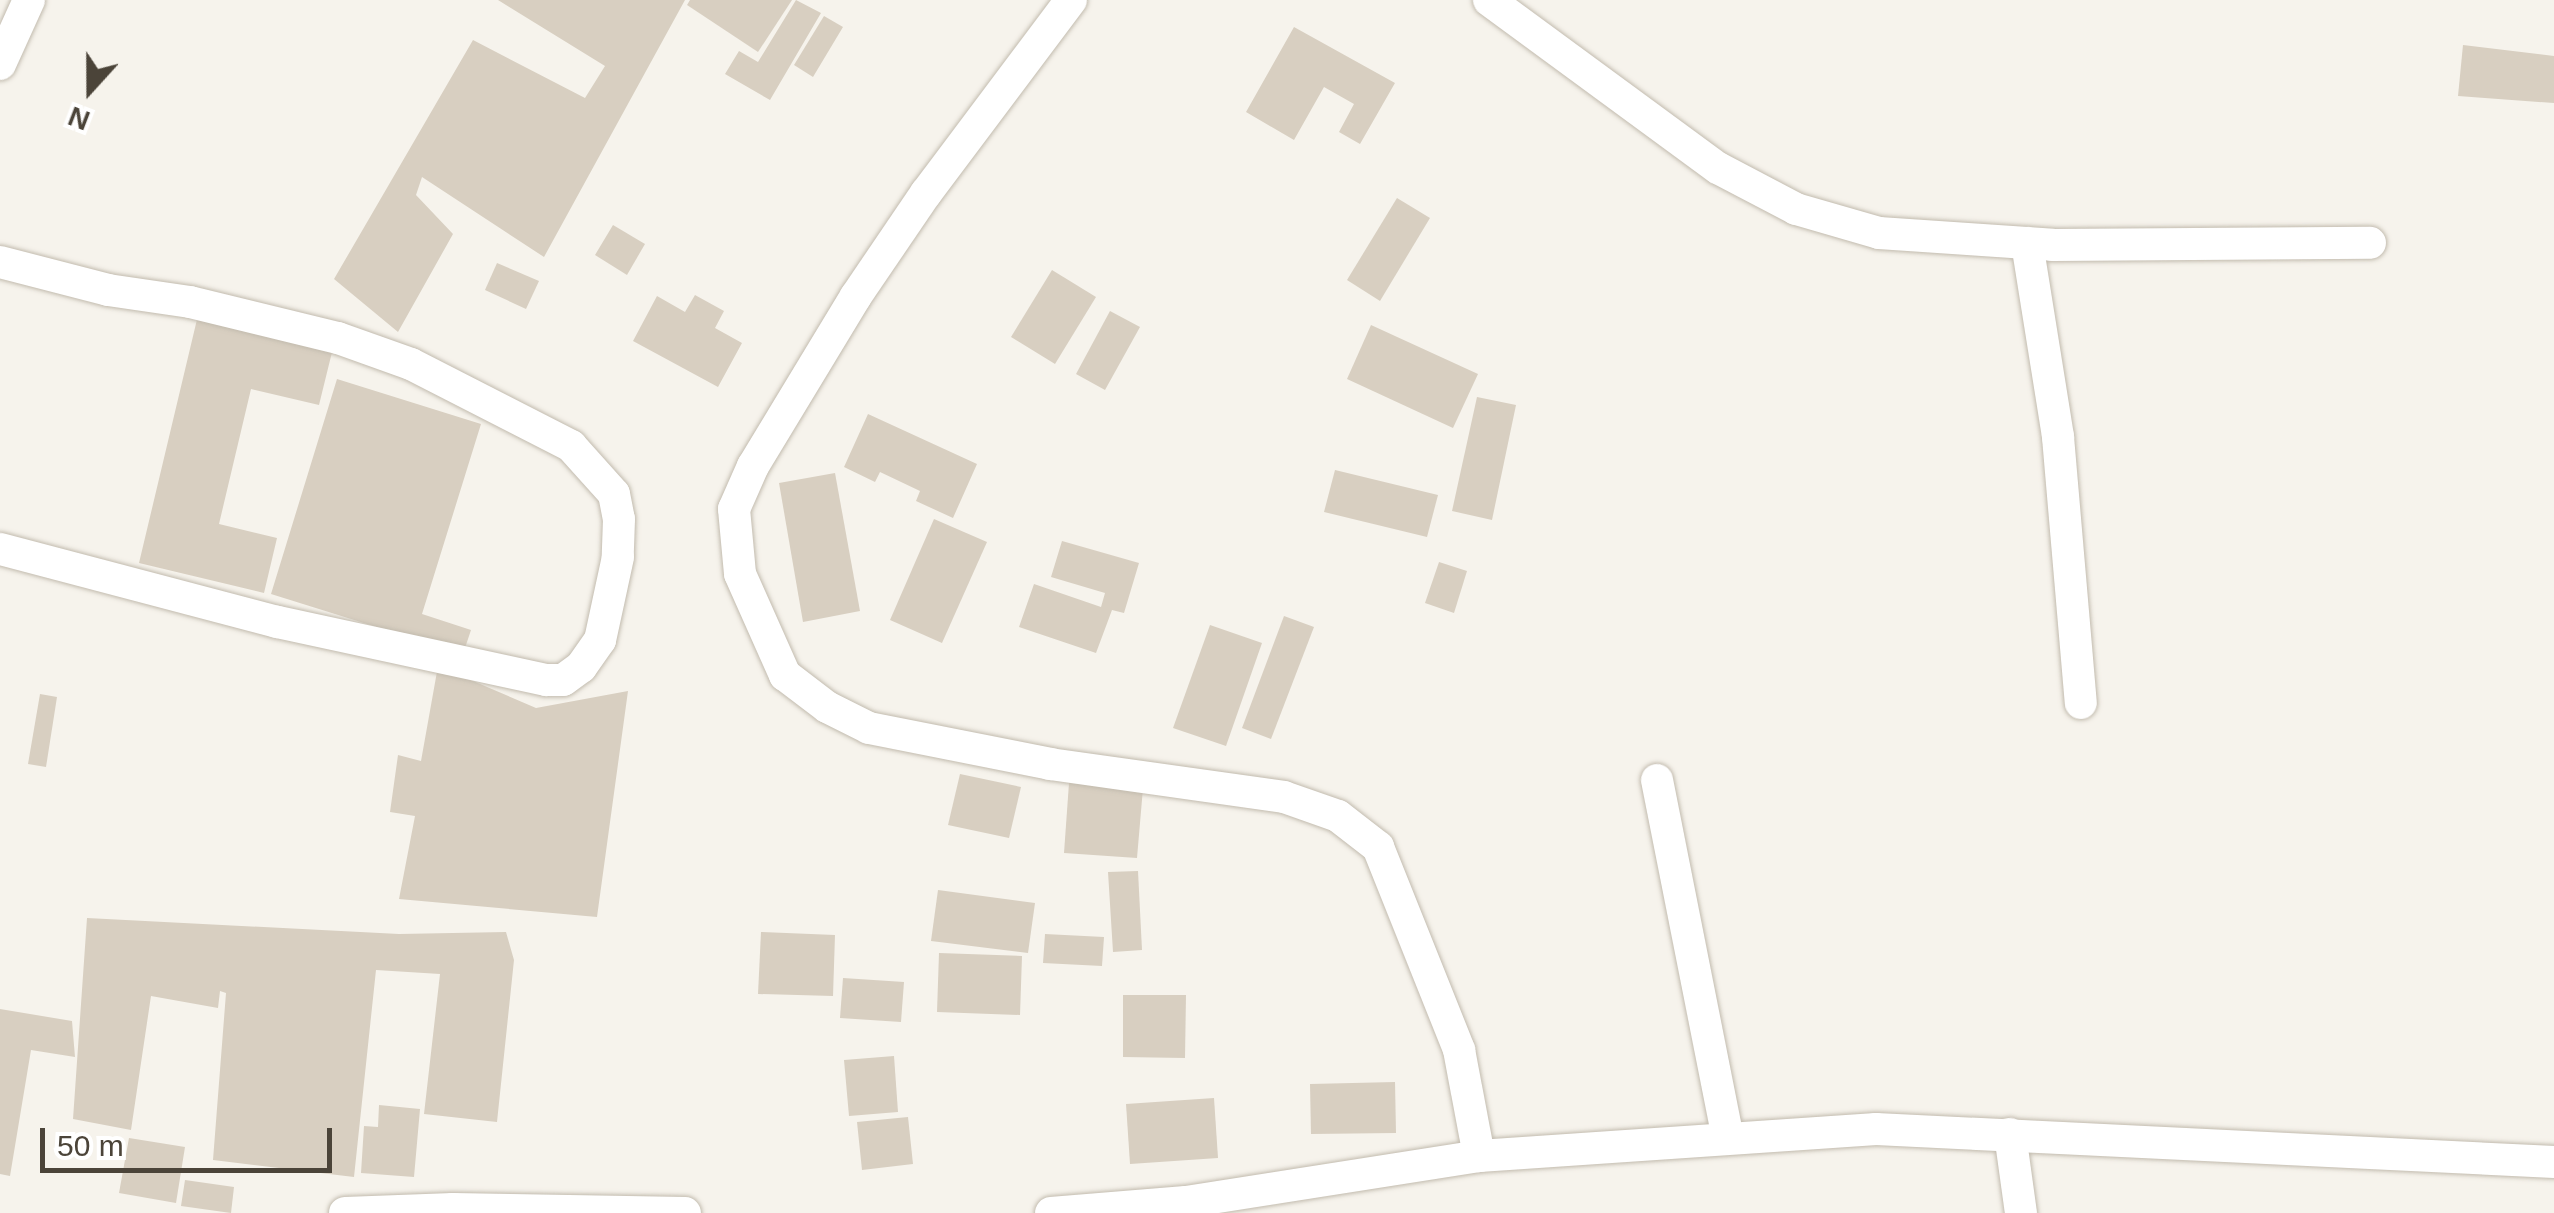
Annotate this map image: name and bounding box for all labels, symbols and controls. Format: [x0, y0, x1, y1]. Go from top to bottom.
north arrow [40, 40, 140, 140]
text: N [64, 100, 94, 137]
scale bar [45, 1108, 338, 1170]
text: 50 m [57, 1129, 124, 1162]

